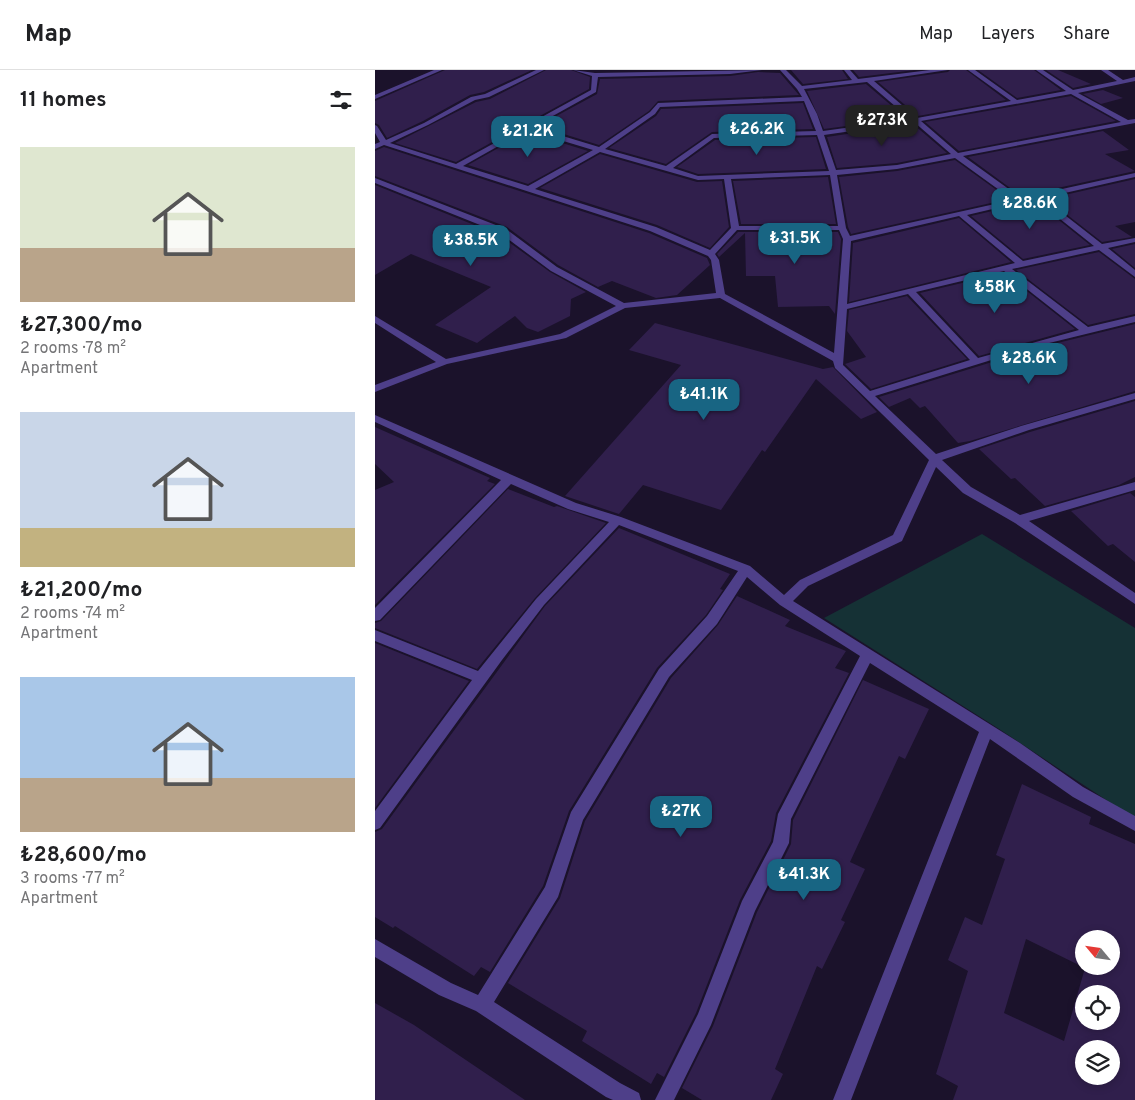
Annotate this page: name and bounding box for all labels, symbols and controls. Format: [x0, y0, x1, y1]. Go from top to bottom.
text: Map [25, 20, 72, 50]
text: Map [919, 23, 953, 46]
text: Layers [981, 23, 1035, 46]
text: Share [1063, 23, 1110, 46]
icon: filters [327, 86, 355, 114]
text: 11 homes [20, 87, 107, 114]
pin: ₺27.3K [841, 104, 923, 147]
text: ₺27.3K [856, 111, 908, 131]
pin: ₺26.2K [716, 114, 798, 156]
pin: ₺21.2K [487, 116, 569, 158]
text: ₺26.2K [729, 120, 785, 140]
text: ₺21.2K [502, 122, 554, 142]
icon: home [143, 179, 233, 269]
pin: ₺28.6K [989, 188, 1071, 230]
text: ₺28.6K [1002, 194, 1058, 214]
pin: ₺31.5K [754, 222, 836, 265]
pin: ₺38.5K [430, 224, 512, 267]
text: ₺31.5K [769, 229, 821, 249]
text: ₺38.5K [444, 231, 498, 251]
pin: ₺58K [965, 272, 1025, 314]
text: ₺58K [974, 278, 1016, 298]
text: ₺27,300/mo [20, 312, 143, 339]
text: 2 rooms · 78 m² [20, 339, 126, 359]
pin: ₺28.6K [988, 342, 1070, 385]
text: ₺28.6K [1001, 349, 1057, 369]
text: Apartment [20, 359, 98, 379]
pin: ₺41.1K [663, 378, 745, 421]
text: ₺41.1K [680, 385, 728, 405]
icon: home [143, 444, 233, 534]
text: ₺21,200/mo [20, 577, 142, 604]
text: 2 rooms · 74 m² [20, 604, 125, 624]
text: Apartment [20, 624, 98, 644]
icon: home [143, 709, 233, 799]
pin: ₺27K [651, 796, 711, 838]
text: ₺27K [661, 802, 701, 822]
text: ₺28,600/mo [20, 842, 147, 869]
pin: ₺41.3K [763, 858, 845, 901]
text: ₺41.3K [778, 865, 830, 885]
text: 3 rooms · 77 m² [20, 869, 125, 889]
text: Apartment [20, 889, 98, 909]
north arrow [1075, 930, 1120, 975]
map controls [1075, 930, 1120, 1085]
button: locate [1075, 985, 1120, 1030]
button: layers [1075, 1040, 1120, 1085]

